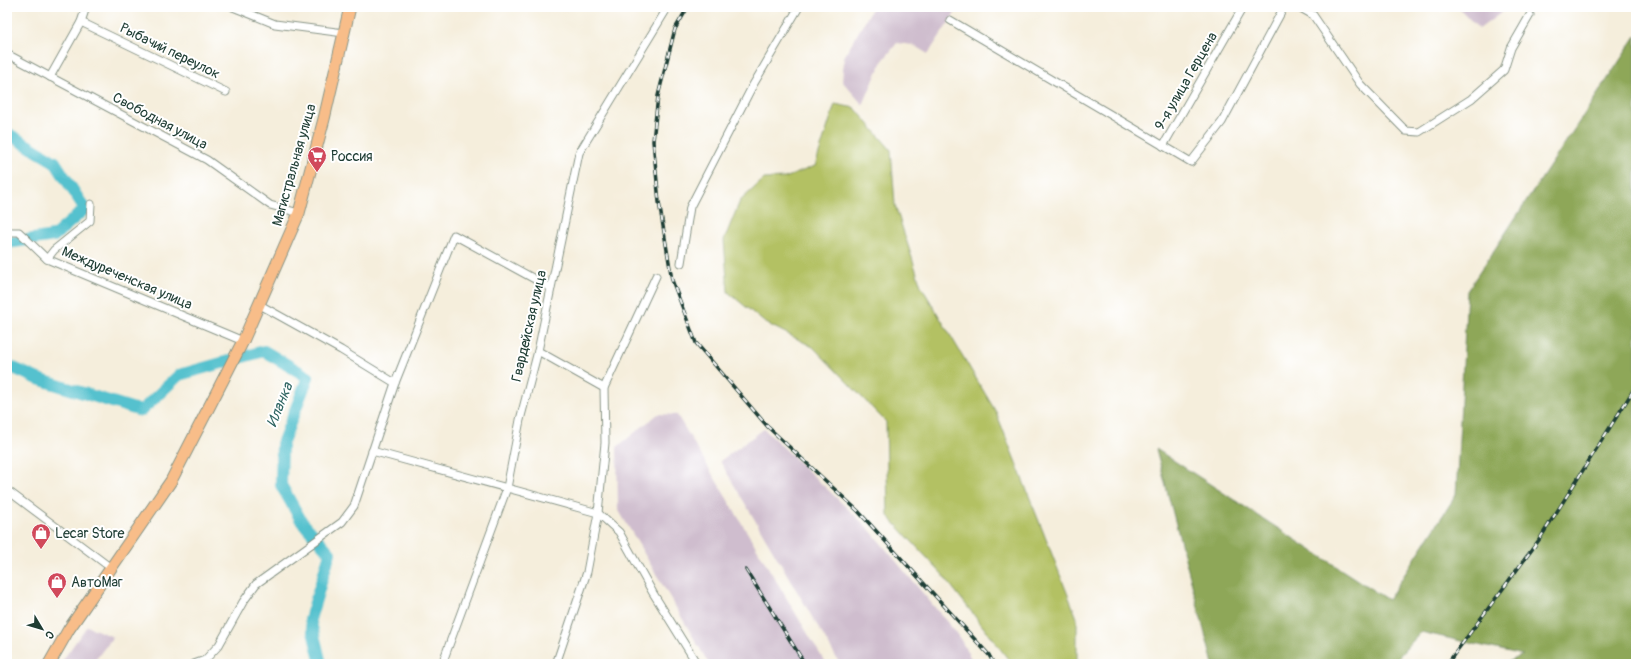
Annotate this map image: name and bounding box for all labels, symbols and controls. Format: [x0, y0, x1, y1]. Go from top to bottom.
street label: Рыбачий переулок [117, 19, 223, 83]
street label: 9-я улица Герцена [1151, 29, 1221, 133]
street label: Свободная улица [110, 89, 210, 153]
street label: Магистральная улица [268, 102, 320, 228]
supermarket icon: Россия [306, 145, 328, 173]
place label: Россия [331, 148, 373, 165]
street label: Междуреченская улица [59, 243, 195, 313]
street label: Гвардейская улица [508, 269, 550, 383]
water label: Иланка [263, 379, 298, 430]
shop icon: Lecar Store [30, 522, 52, 550]
place label: Lecar Store [55, 525, 124, 542]
shop icon: АвтоМаг [46, 571, 68, 599]
place label: АвтоМаг [71, 574, 123, 591]
north arrow [22, 609, 62, 649]
text: С [42, 628, 57, 642]

